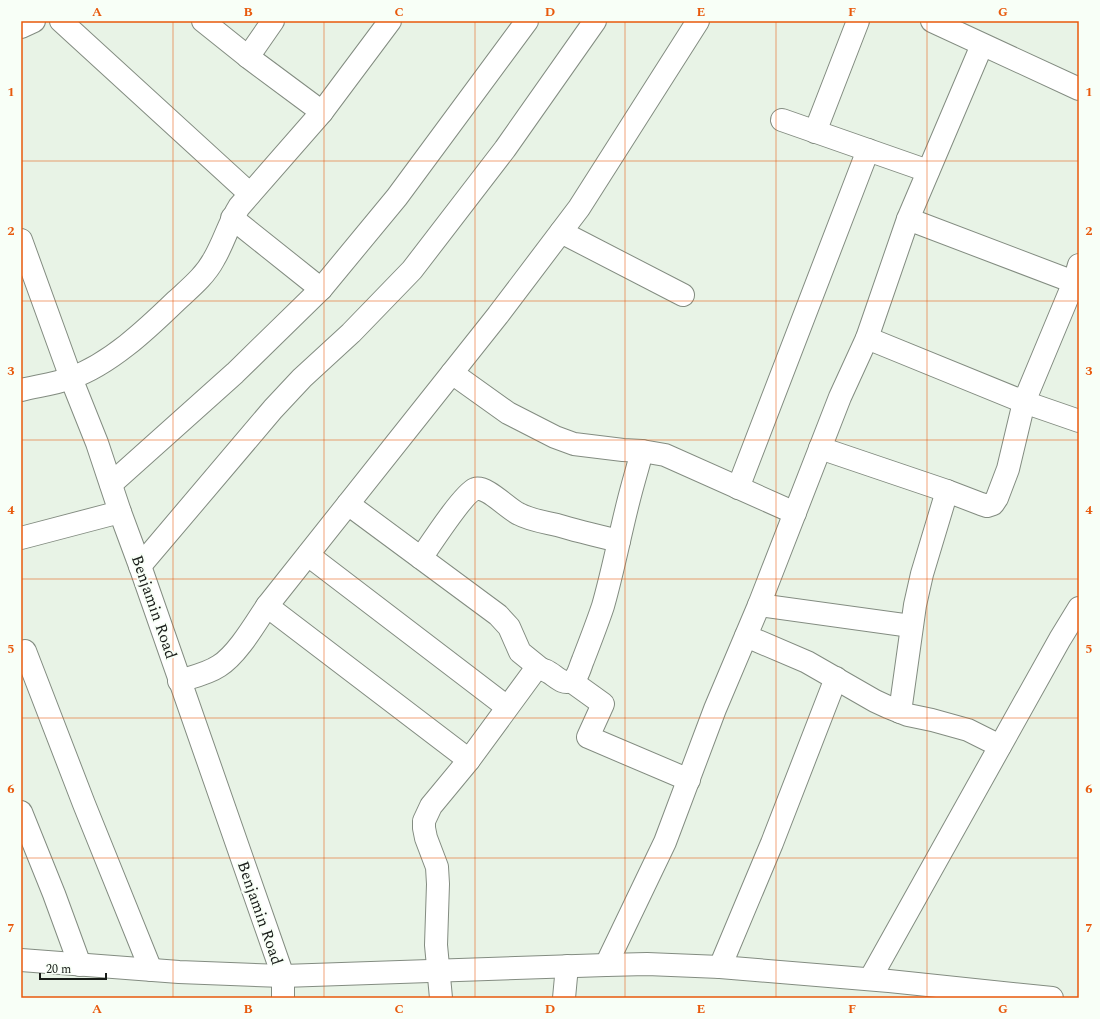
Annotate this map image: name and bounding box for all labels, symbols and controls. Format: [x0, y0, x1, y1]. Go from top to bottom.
text: A [92, 2, 102, 22]
text: B [243, 2, 253, 22]
text: C [394, 2, 404, 22]
text: D [545, 2, 555, 22]
text: E [697, 2, 706, 22]
text: F [848, 2, 856, 22]
text: G [998, 2, 1008, 22]
text: 1 [7, 82, 15, 102]
text: 1 [1085, 82, 1093, 102]
text: 2 [7, 221, 15, 241]
text: 2 [1085, 221, 1093, 241]
text: 3 [7, 361, 15, 381]
text: 3 [1085, 361, 1093, 381]
text: 4 [7, 500, 15, 520]
text: 4 [1085, 500, 1093, 520]
street label: Benjamin Road [125, 552, 183, 662]
text: 5 [7, 639, 15, 659]
text: 5 [1085, 639, 1093, 659]
text: 6 [7, 779, 15, 799]
text: 6 [1085, 779, 1093, 799]
street label: Benjamin Road [231, 858, 289, 968]
text: 7 [7, 918, 15, 938]
text: 7 [1085, 918, 1093, 938]
scale bar [40, 955, 106, 981]
text: 20 m [46, 960, 71, 979]
text: A [92, 999, 102, 1019]
text: B [243, 999, 253, 1019]
text: C [394, 999, 404, 1019]
text: D [545, 999, 555, 1019]
text: E [697, 999, 706, 1019]
text: F [848, 999, 856, 1019]
text: G [998, 999, 1008, 1019]

